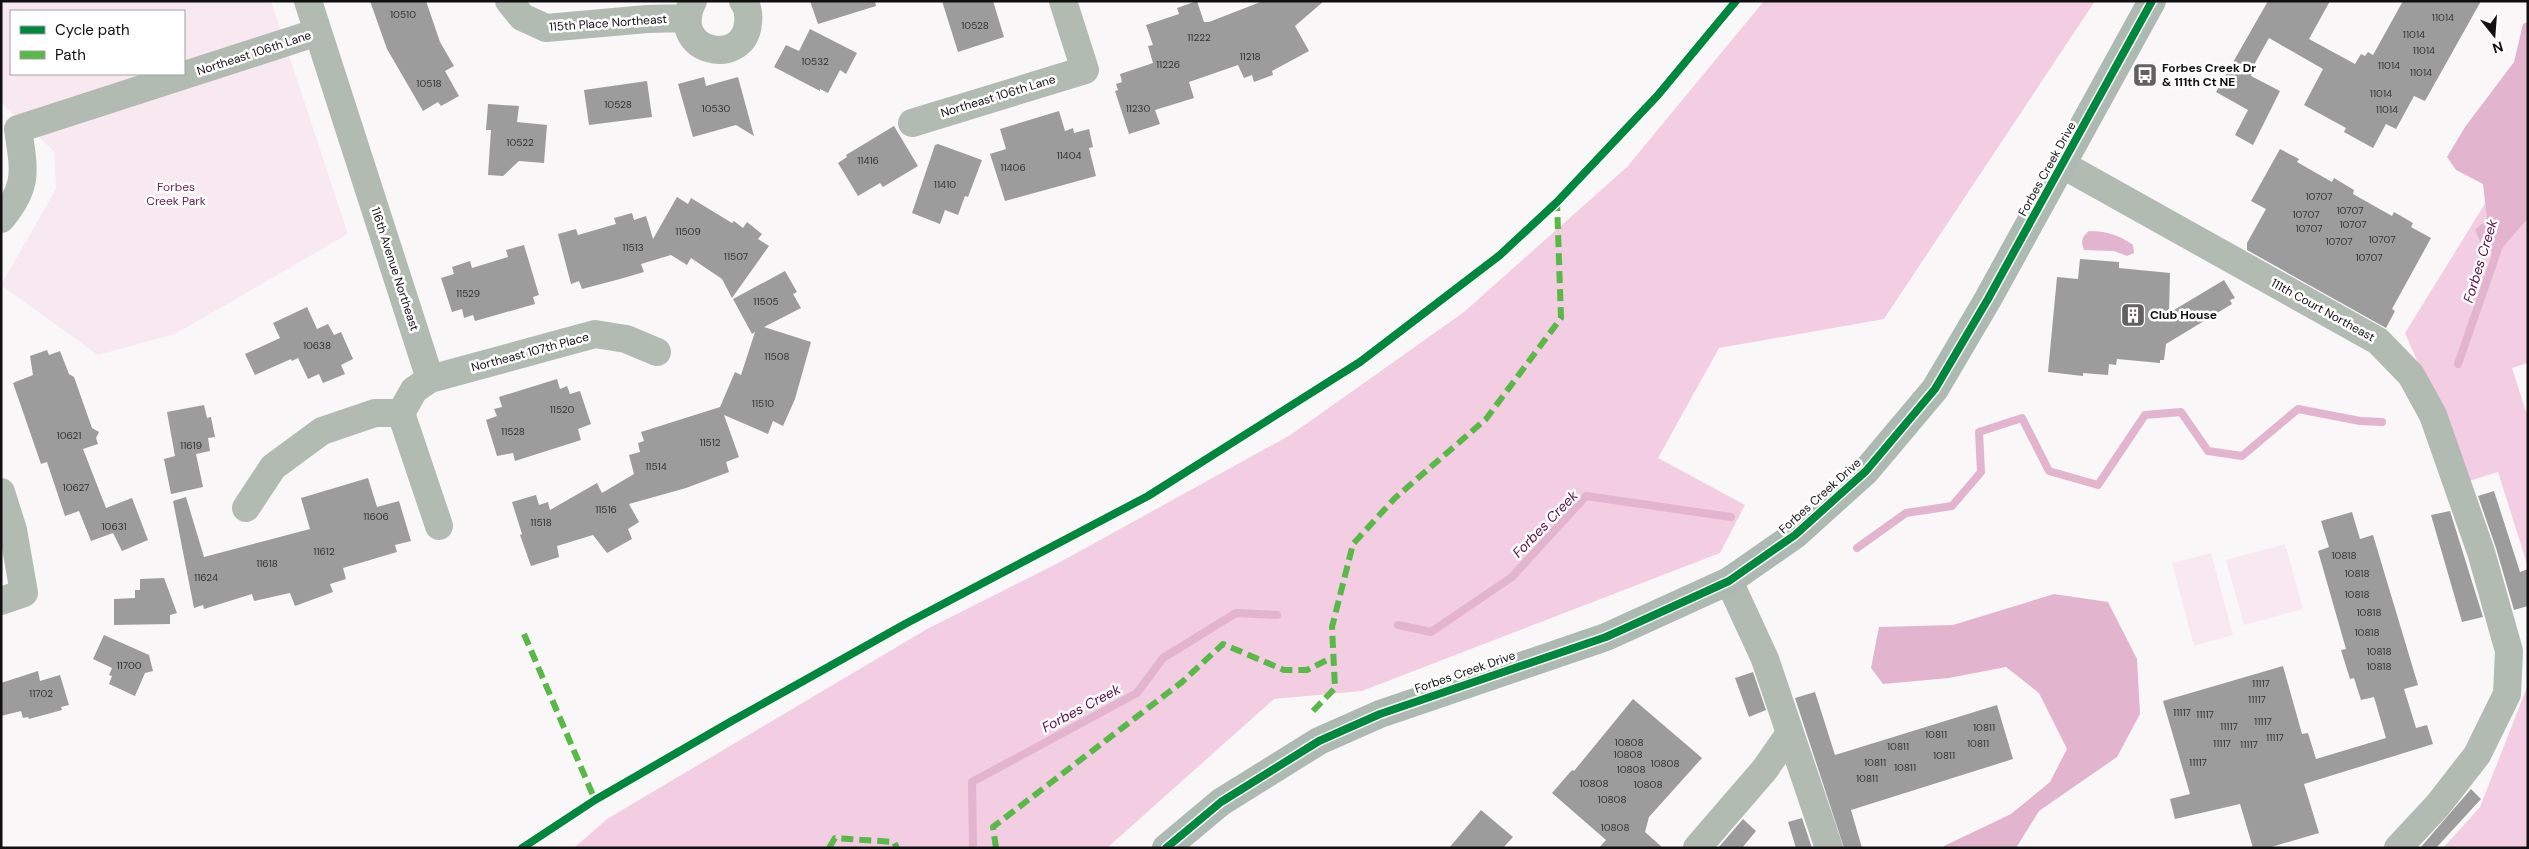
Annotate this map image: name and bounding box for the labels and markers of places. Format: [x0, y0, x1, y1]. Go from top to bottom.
place label: Forbes Creek Dr & 111th Ct NE [2162, 60, 2256, 90]
bus stop icon: Forbes Creek Dr & 111th Ct NE [2132, 62, 2158, 88]
building icon: Club House [2120, 302, 2146, 328]
place label: Club House [2150, 307, 2217, 323]

